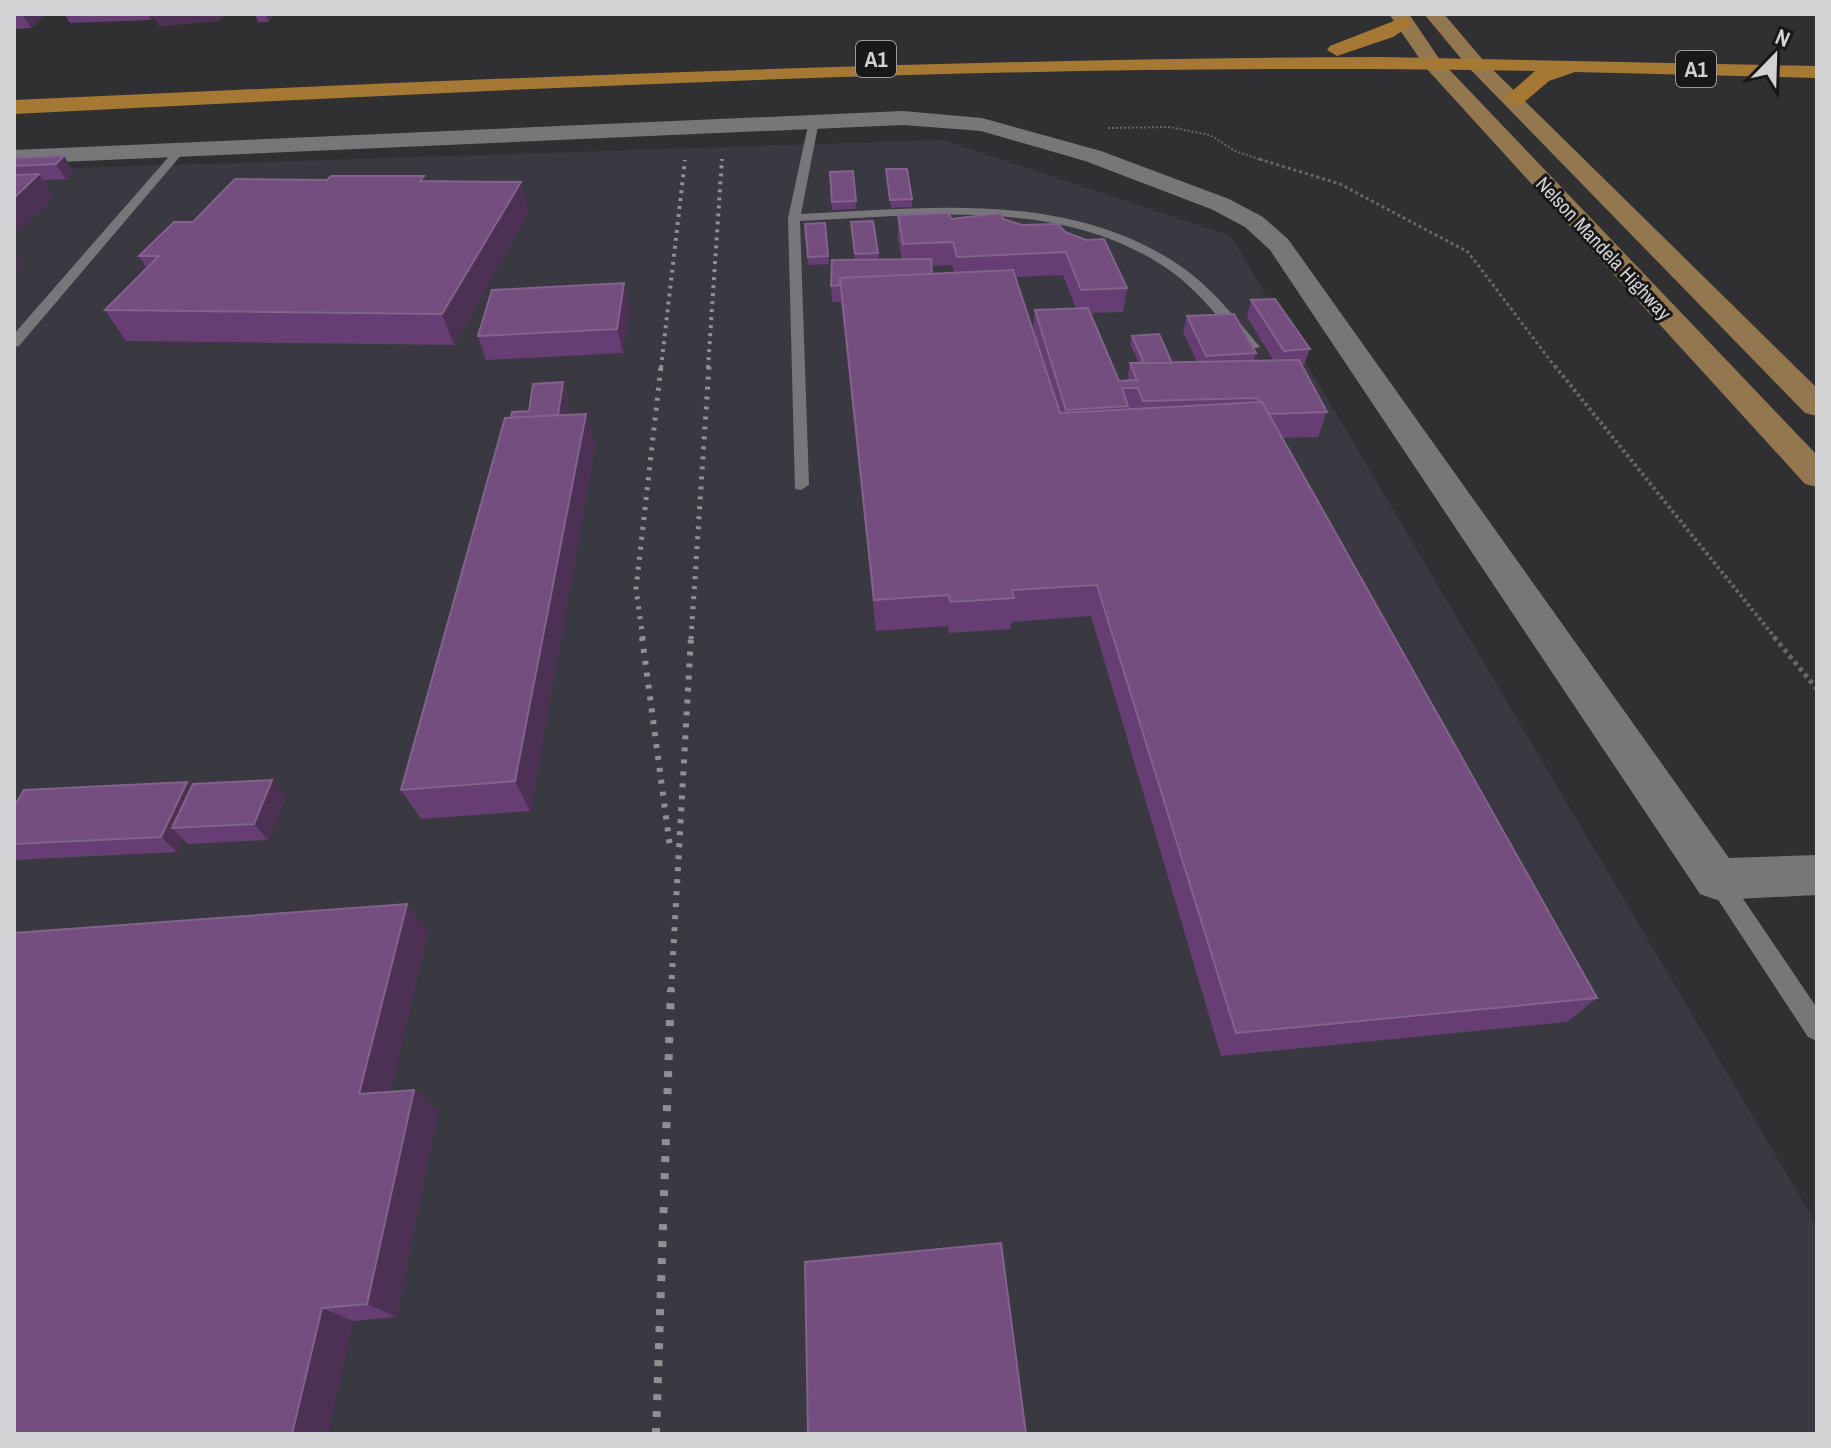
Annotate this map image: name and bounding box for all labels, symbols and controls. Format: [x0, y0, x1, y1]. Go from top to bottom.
north arrow [1735, 16, 1815, 96]
text: N [1771, 21, 1795, 54]
road number: A1 [856, 41, 896, 77]
road number: A1 [1676, 51, 1716, 87]
street label: Nelson Mandela Highway [1530, 170, 1678, 326]

